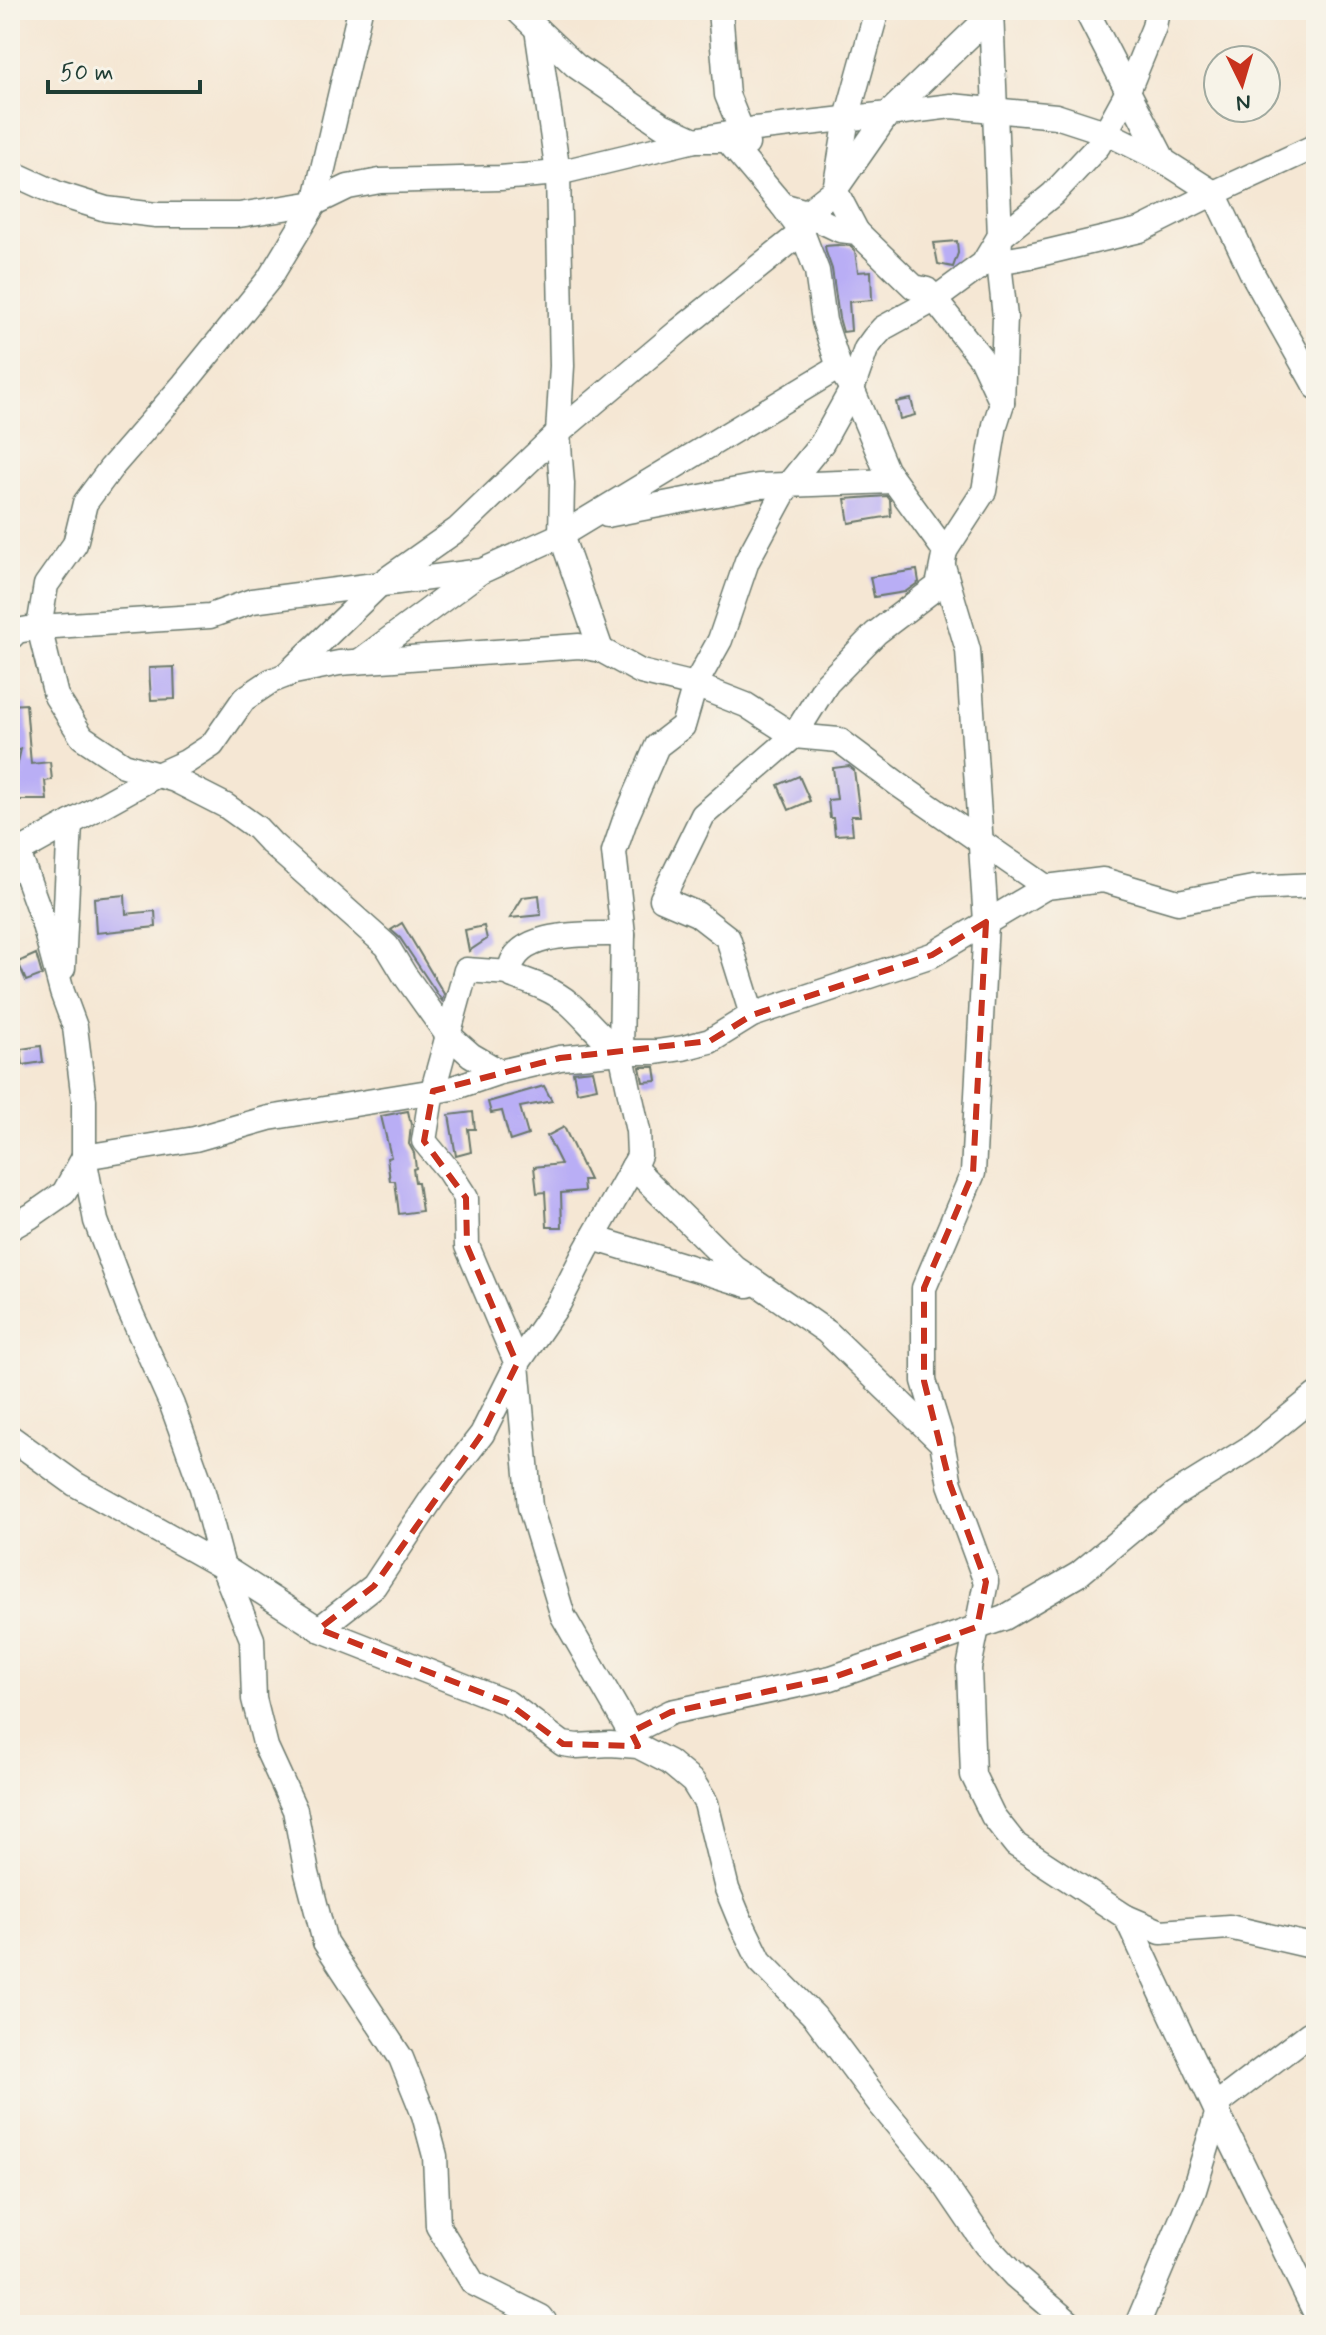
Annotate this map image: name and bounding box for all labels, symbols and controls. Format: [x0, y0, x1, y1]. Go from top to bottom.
scale bar [48, 44, 200, 94]
north arrow [1202, 44, 1282, 124]
text: 50 m [60, 58, 114, 89]
text: N [1235, 87, 1252, 117]

